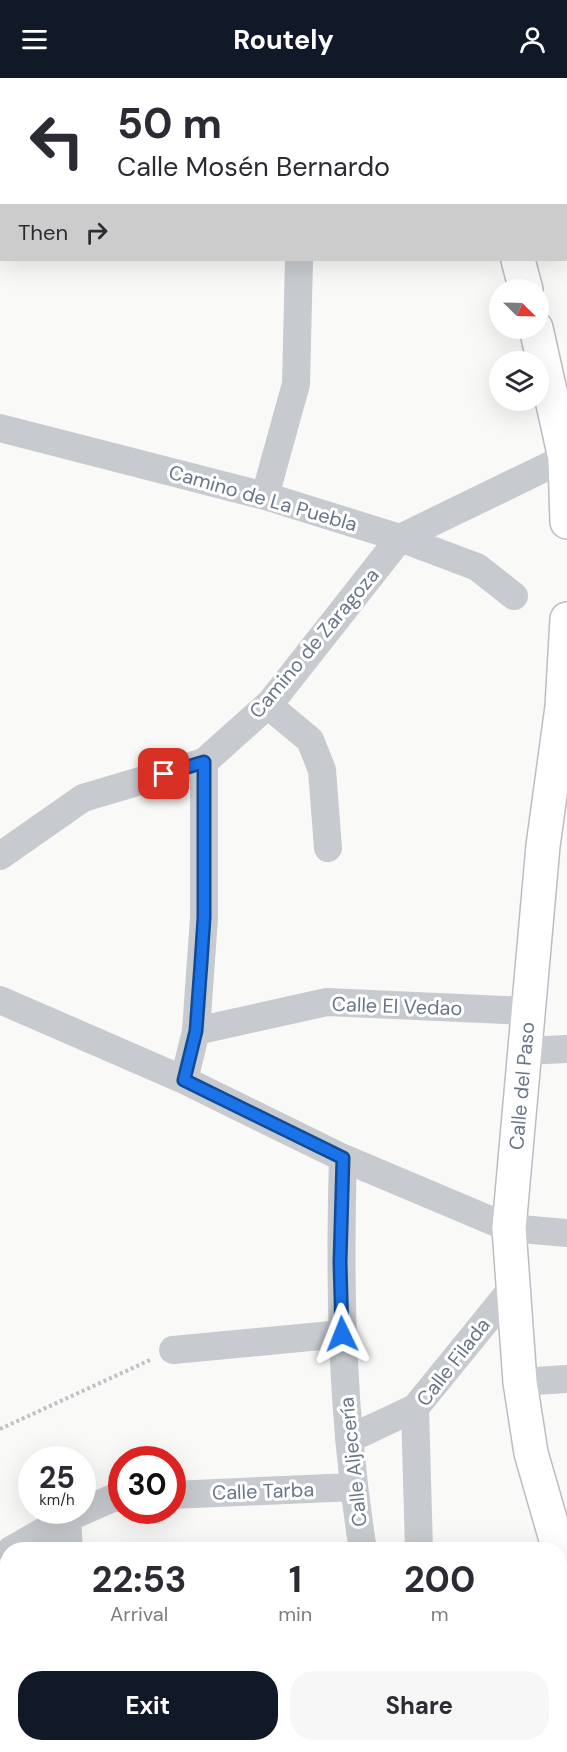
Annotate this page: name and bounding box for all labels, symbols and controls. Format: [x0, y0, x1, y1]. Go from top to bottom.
text: Routely [233, 22, 334, 57]
icon: menu [18, 23, 51, 56]
icon: person [516, 23, 549, 56]
text: 50 m [117, 96, 222, 151]
icon: left [18, 102, 96, 180]
text: Calle Mosén Bernardo [117, 149, 390, 184]
icon: right [80, 216, 113, 249]
text: Then [18, 218, 68, 247]
north arrow [489, 279, 549, 339]
map controls [489, 279, 549, 411]
button: layers [489, 351, 549, 411]
street label: Camino de La Puebla [166, 459, 360, 537]
street label: Camino de Zaragoza [243, 562, 385, 724]
pin [138, 748, 189, 799]
icon: arrive [147, 757, 180, 790]
street label: Calle El Vedao [331, 991, 463, 1021]
street label: Calle del Paso [503, 1021, 540, 1151]
position arrow [310, 1302, 374, 1366]
street label: Calle Filada [410, 1313, 496, 1411]
street label: Calle Aljecería [333, 1396, 373, 1528]
speed limit sign: 30 [108, 1446, 186, 1524]
text: 25 [39, 1458, 75, 1497]
street label: Calle Tarba [211, 1476, 315, 1506]
text: km/h [39, 1490, 75, 1510]
text: 22:53 [92, 1556, 186, 1603]
text: 1 [289, 1556, 302, 1603]
text: 200 [404, 1556, 475, 1603]
text: Arrival [110, 1601, 168, 1627]
text: min [278, 1601, 312, 1627]
text: m [431, 1601, 449, 1627]
button: Exit [18, 1671, 278, 1740]
button: Share [290, 1671, 549, 1740]

